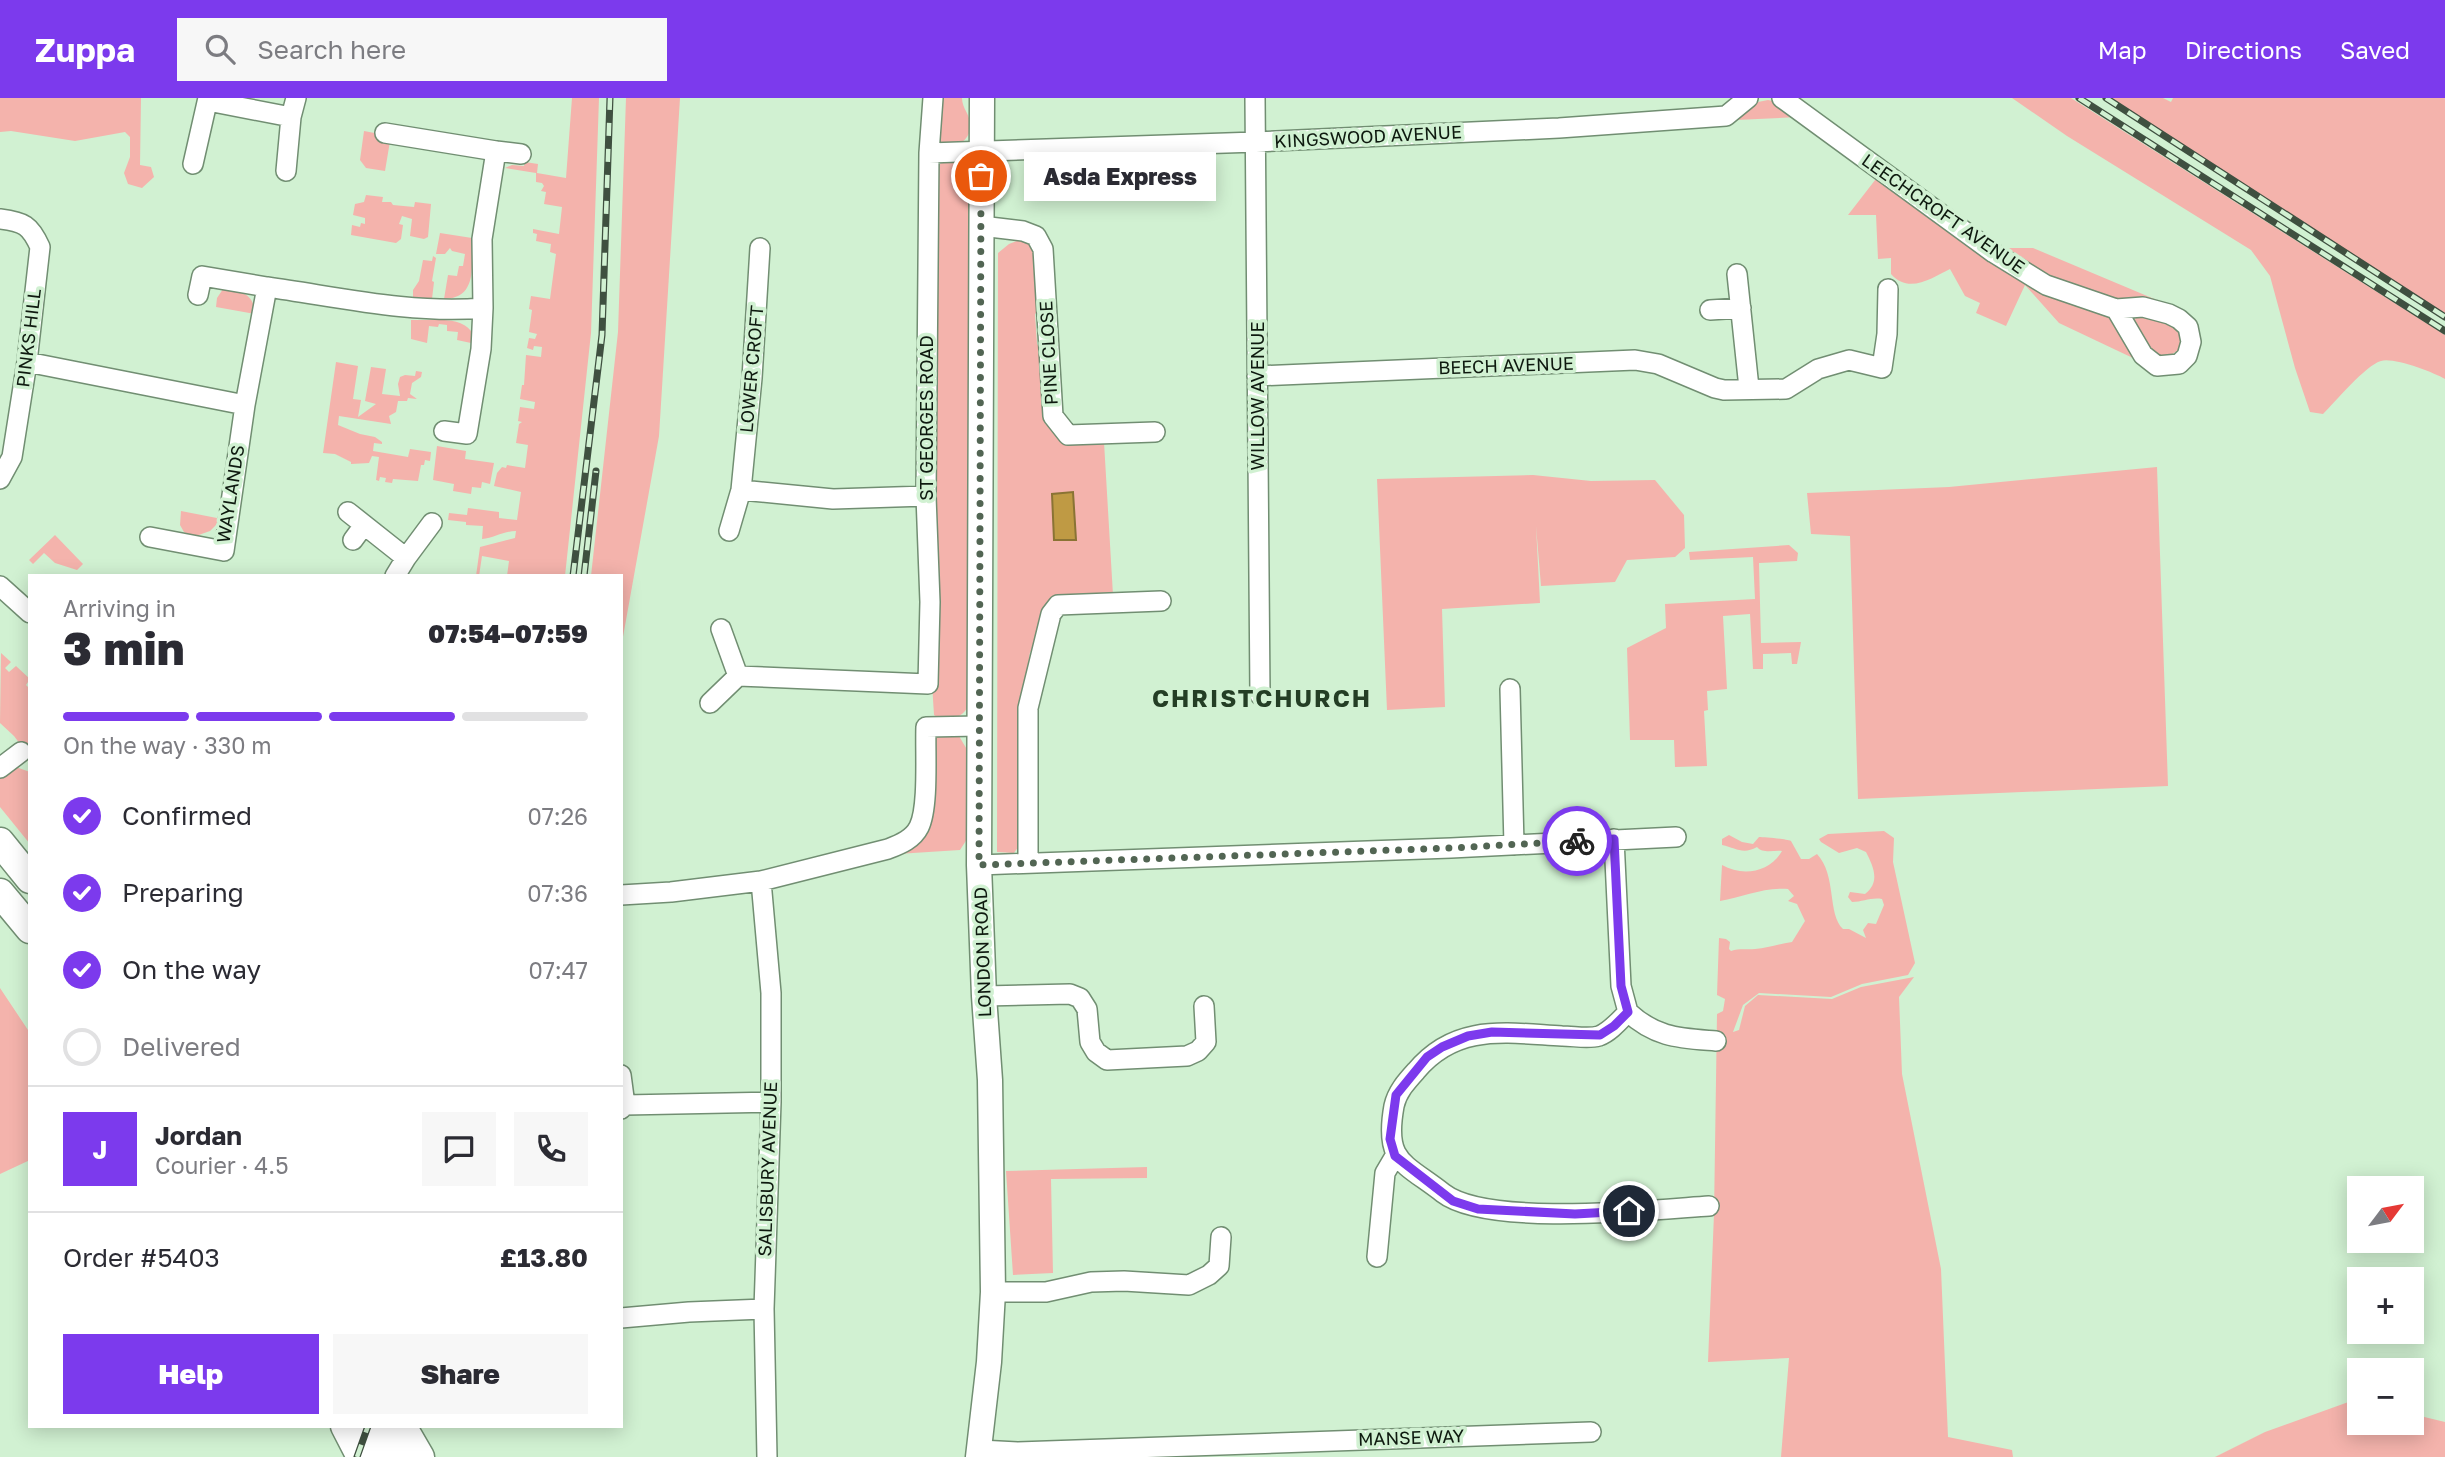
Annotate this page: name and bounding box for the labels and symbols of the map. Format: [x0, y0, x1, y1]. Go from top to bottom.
street label: KINGSWOOD AVENUE [1274, 120, 1462, 152]
pin [951, 146, 1011, 206]
street label: LEECHCROFT AVENUE [1858, 149, 2029, 278]
callout: Asda Express [1023, 152, 1216, 200]
street label: PINKS HILL [11, 287, 45, 388]
street label: PINE CLOSE [1034, 300, 1062, 406]
street label: LOWER CROFT [734, 304, 768, 433]
street label: WILLOW AVENUE [1246, 322, 1268, 470]
street label: ST GEORGES ROAD [915, 335, 937, 501]
street label: BEECH AVENUE [1438, 352, 1574, 378]
street label: WAYLANDS [211, 443, 249, 544]
district label: CHRISTCHURCH [1152, 683, 1372, 712]
courier [1542, 806, 1612, 876]
street label: LONDON ROAD [969, 886, 995, 1018]
street label: SALISBURY AVENUE [753, 1081, 781, 1257]
north arrow [2347, 1176, 2424, 1253]
pin [1599, 1181, 1659, 1241]
street label: MANSE WAY [1358, 1424, 1465, 1450]

